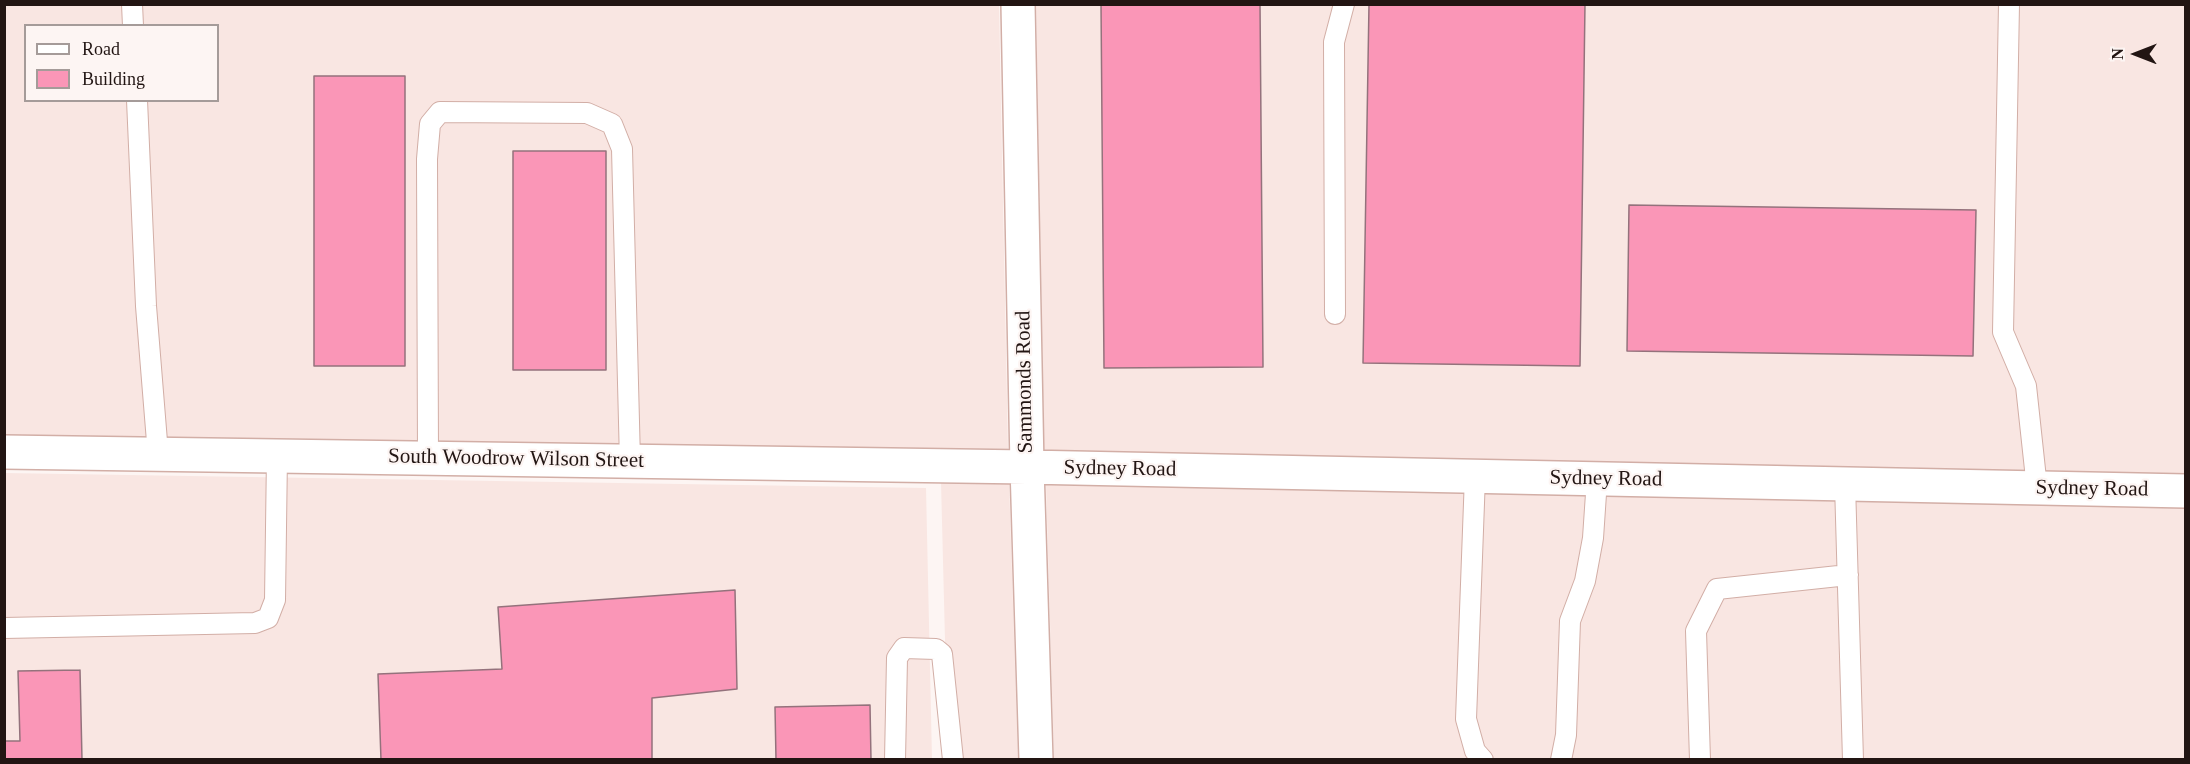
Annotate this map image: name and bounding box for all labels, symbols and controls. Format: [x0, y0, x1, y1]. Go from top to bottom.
legend [24, 24, 219, 102]
north arrow [2106, 24, 2166, 84]
text: Road [82, 39, 120, 59]
text: N [2109, 48, 2126, 60]
text: Building [82, 69, 145, 89]
street label: Sammonds Road [1011, 310, 1039, 454]
street label: South Woodrow Wilson Street [388, 444, 644, 474]
street label: Sydney Road [1063, 455, 1177, 483]
street label: Sydney Road [1549, 465, 1663, 493]
street label: Sydney Road [2035, 475, 2149, 503]

